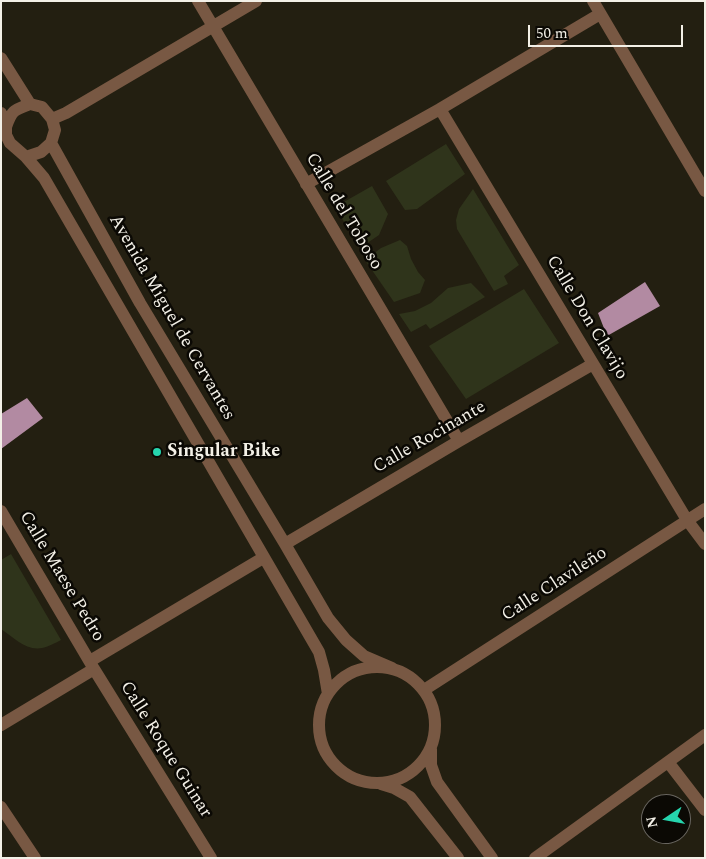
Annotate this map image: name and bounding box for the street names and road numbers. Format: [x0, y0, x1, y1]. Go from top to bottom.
street label: Calle del Toboso [300, 150, 386, 274]
street label: Avenida Miguel de Cervantes [103, 211, 239, 425]
street label: Calle Don Clavijo [540, 252, 632, 384]
street label: Calle Rocinante [370, 397, 490, 479]
street label: Calle Maese Pedro [14, 508, 108, 646]
street label: Calle Clavileño [498, 543, 612, 627]
street label: Calle Roque Guinar [114, 678, 216, 822]

